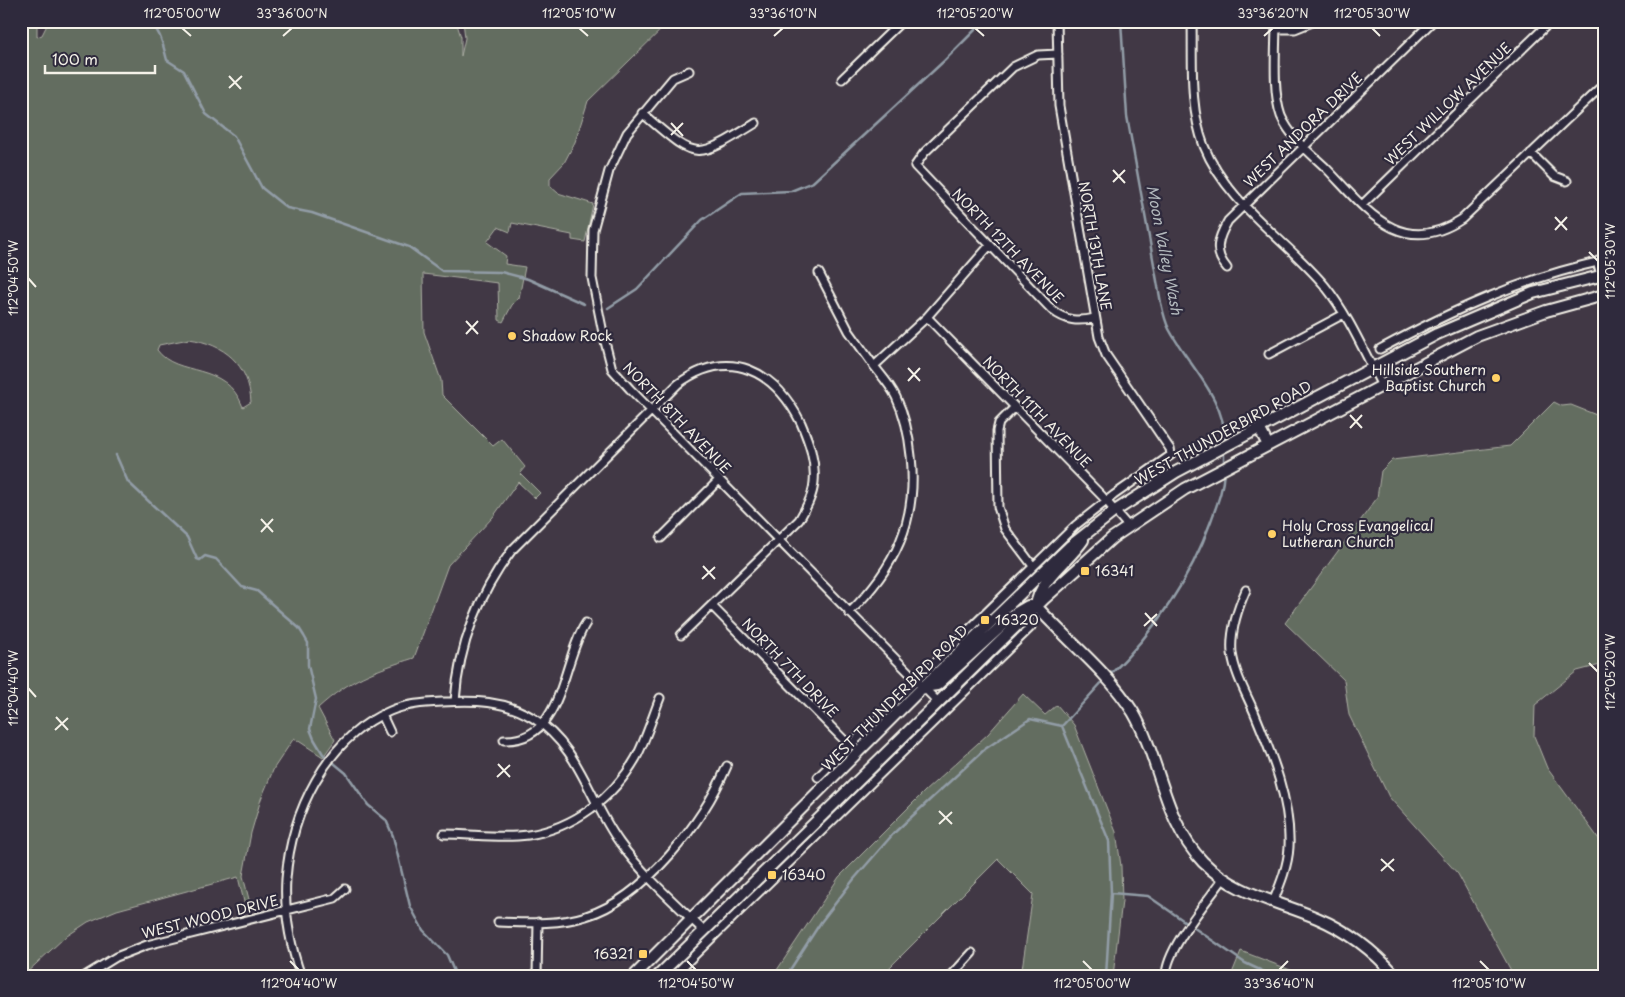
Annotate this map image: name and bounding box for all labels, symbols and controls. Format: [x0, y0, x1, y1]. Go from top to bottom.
text: 112°05'00"W [143, 4, 221, 22]
text: 33°36'00"N [256, 4, 328, 22]
text: 112°05'10"W [542, 4, 617, 22]
text: 33°36'10"N [749, 4, 817, 22]
text: 112°05'20"W [937, 4, 1014, 22]
text: 33°36'20"N [1237, 4, 1309, 22]
text: 112°05'30"W [1334, 4, 1411, 22]
street label: WEST WILLOW AVENUE [1380, 37, 1516, 170]
scale bar [45, 42, 155, 74]
text: 100 m [52, 47, 98, 70]
street label: WEST ANDORA DRIVE [1239, 67, 1367, 192]
street label: NORTH 13TH LANE [1074, 180, 1117, 312]
street label: NORTH 12TH AVENUE [948, 183, 1069, 308]
water label: Moon Valley Wash [1142, 183, 1189, 317]
text: 112°05'30"W [1601, 222, 1619, 299]
text: 112°04'50"W [4, 239, 22, 316]
place label: Shadow Rock [522, 325, 613, 346]
marker: Shadow Rock [506, 330, 518, 342]
street label: NORTH 11TH AVENUE [978, 351, 1096, 472]
street label: NORTH 8TH AVENUE [619, 357, 736, 478]
place label: Hillside Southern Baptist Church [1372, 359, 1486, 396]
marker: Hillside Southern Baptist Church [1490, 372, 1502, 384]
street label: WEST THUNDERBIRD ROAD [1130, 375, 1315, 490]
place label: Holy Cross Evangelical Lutheran Church [1282, 515, 1434, 552]
marker: Holy Cross Evangelical Lutheran Church [1266, 528, 1278, 540]
place label: 16341 [1095, 560, 1134, 581]
marker: 16341 [1079, 565, 1091, 577]
place label: 16320 [995, 609, 1039, 630]
street label: NORTH 7TH DRIVE [737, 613, 844, 722]
marker: 16320 [979, 614, 991, 626]
street label: WEST THUNDERBIRD ROAD [817, 620, 973, 776]
text: 112°05'20"W [1601, 633, 1619, 710]
text: 112°04'40"W [4, 649, 22, 726]
place label: 16340 [782, 864, 825, 885]
marker: 16340 [766, 869, 778, 881]
street label: WEST WOOD DRIVE [139, 889, 281, 944]
place label: 16321 [593, 943, 633, 964]
marker: 16321 [637, 948, 649, 960]
text: 112°04'40"W [261, 974, 338, 992]
text: 112°04'50"W [658, 974, 735, 992]
text: 112°05'00"W [1053, 974, 1131, 992]
text: 33°36'40"N [1244, 974, 1314, 992]
text: 112°05'10"W [1452, 974, 1527, 992]

